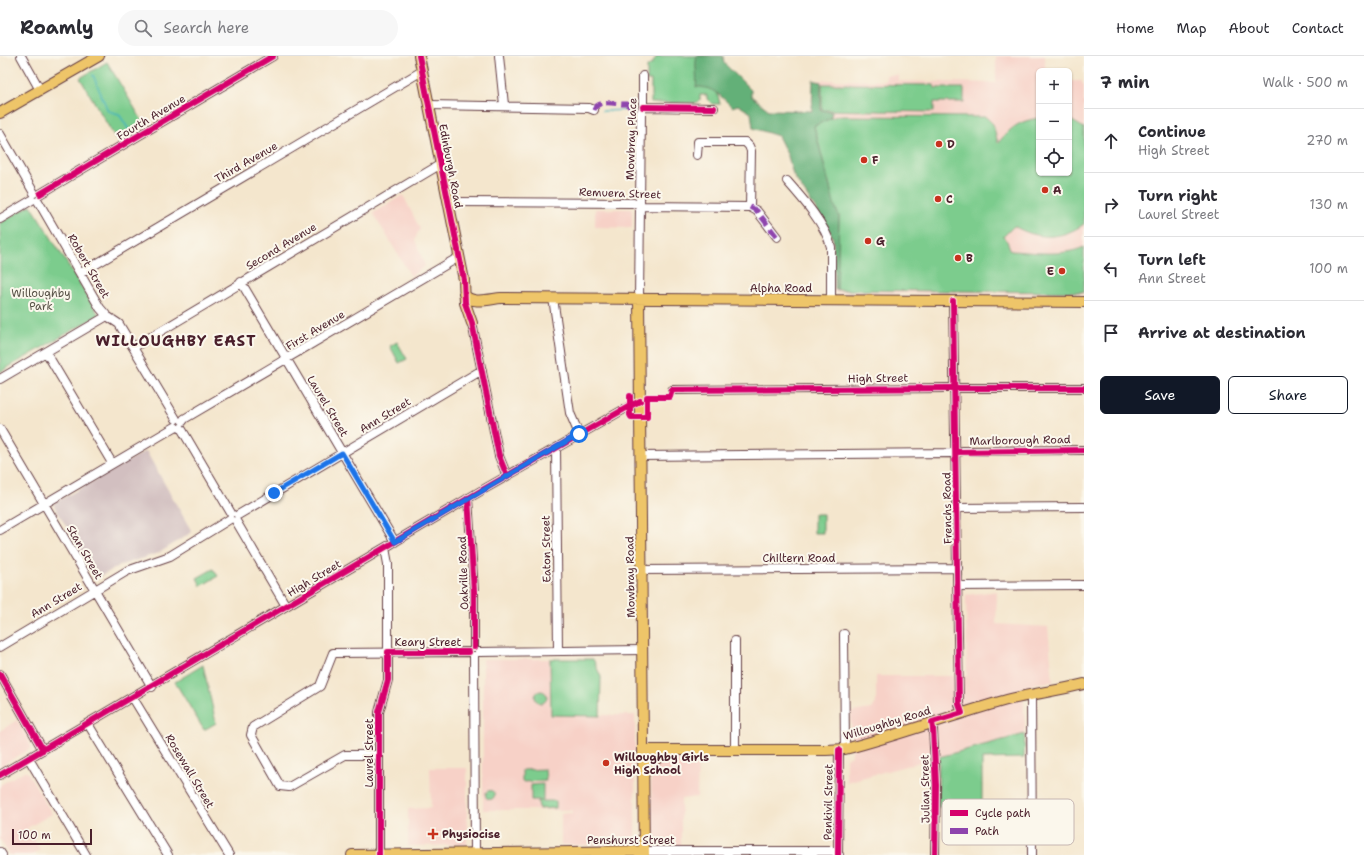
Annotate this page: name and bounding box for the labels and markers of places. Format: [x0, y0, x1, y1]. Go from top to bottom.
place label: D [947, 137, 955, 152]
marker: D [934, 139, 944, 149]
place label: F [872, 153, 879, 168]
marker: F [859, 155, 869, 165]
place label: A [1053, 183, 1062, 198]
marker: A [1040, 185, 1050, 195]
place label: C [946, 192, 953, 207]
marker: C [933, 194, 943, 204]
place label: G [876, 234, 885, 249]
marker: G [863, 236, 873, 246]
place label: B [966, 251, 973, 266]
marker: B [953, 253, 963, 263]
place label: E [1047, 264, 1054, 279]
marker: E [1057, 266, 1067, 276]
place label: Willoughby Girls High School [614, 750, 709, 778]
marker: Willoughby Girls High School [601, 758, 611, 768]
place label: Physiocise [442, 827, 501, 842]
marker: Physiocise [427, 828, 439, 840]

